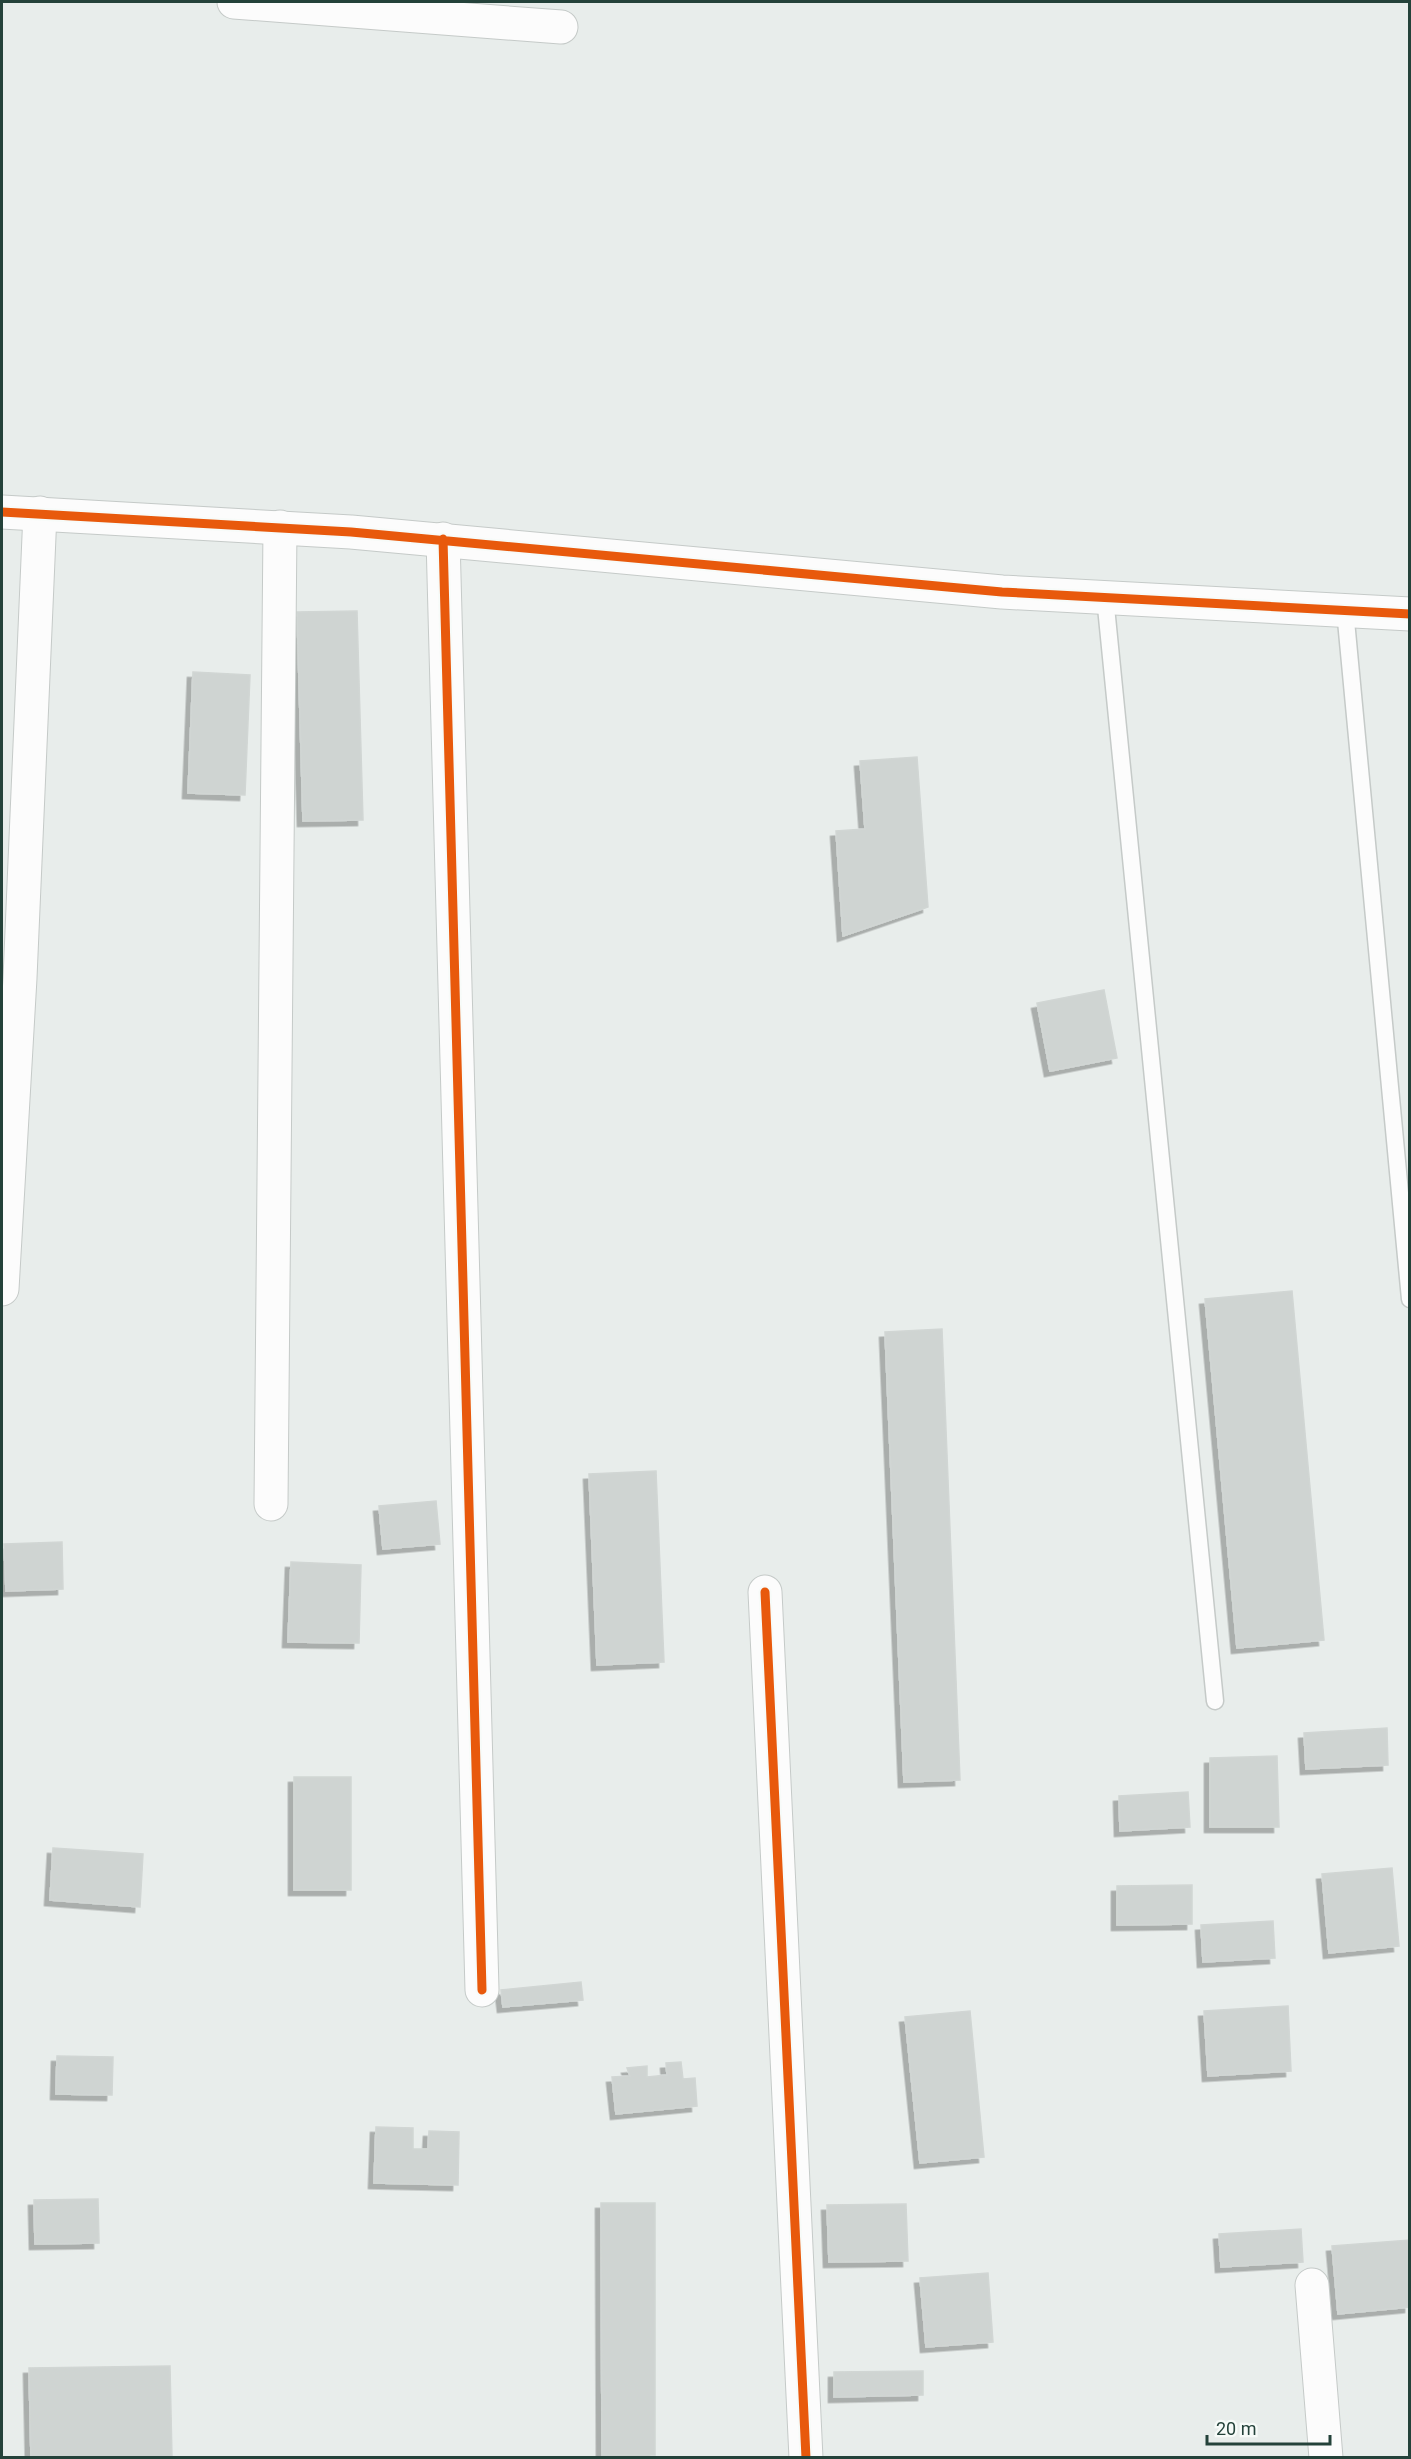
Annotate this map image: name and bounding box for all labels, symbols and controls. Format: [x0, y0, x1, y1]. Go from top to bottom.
scale bar [1207, 2408, 1330, 2446]
text: 20 m [1216, 2418, 1256, 2439]

